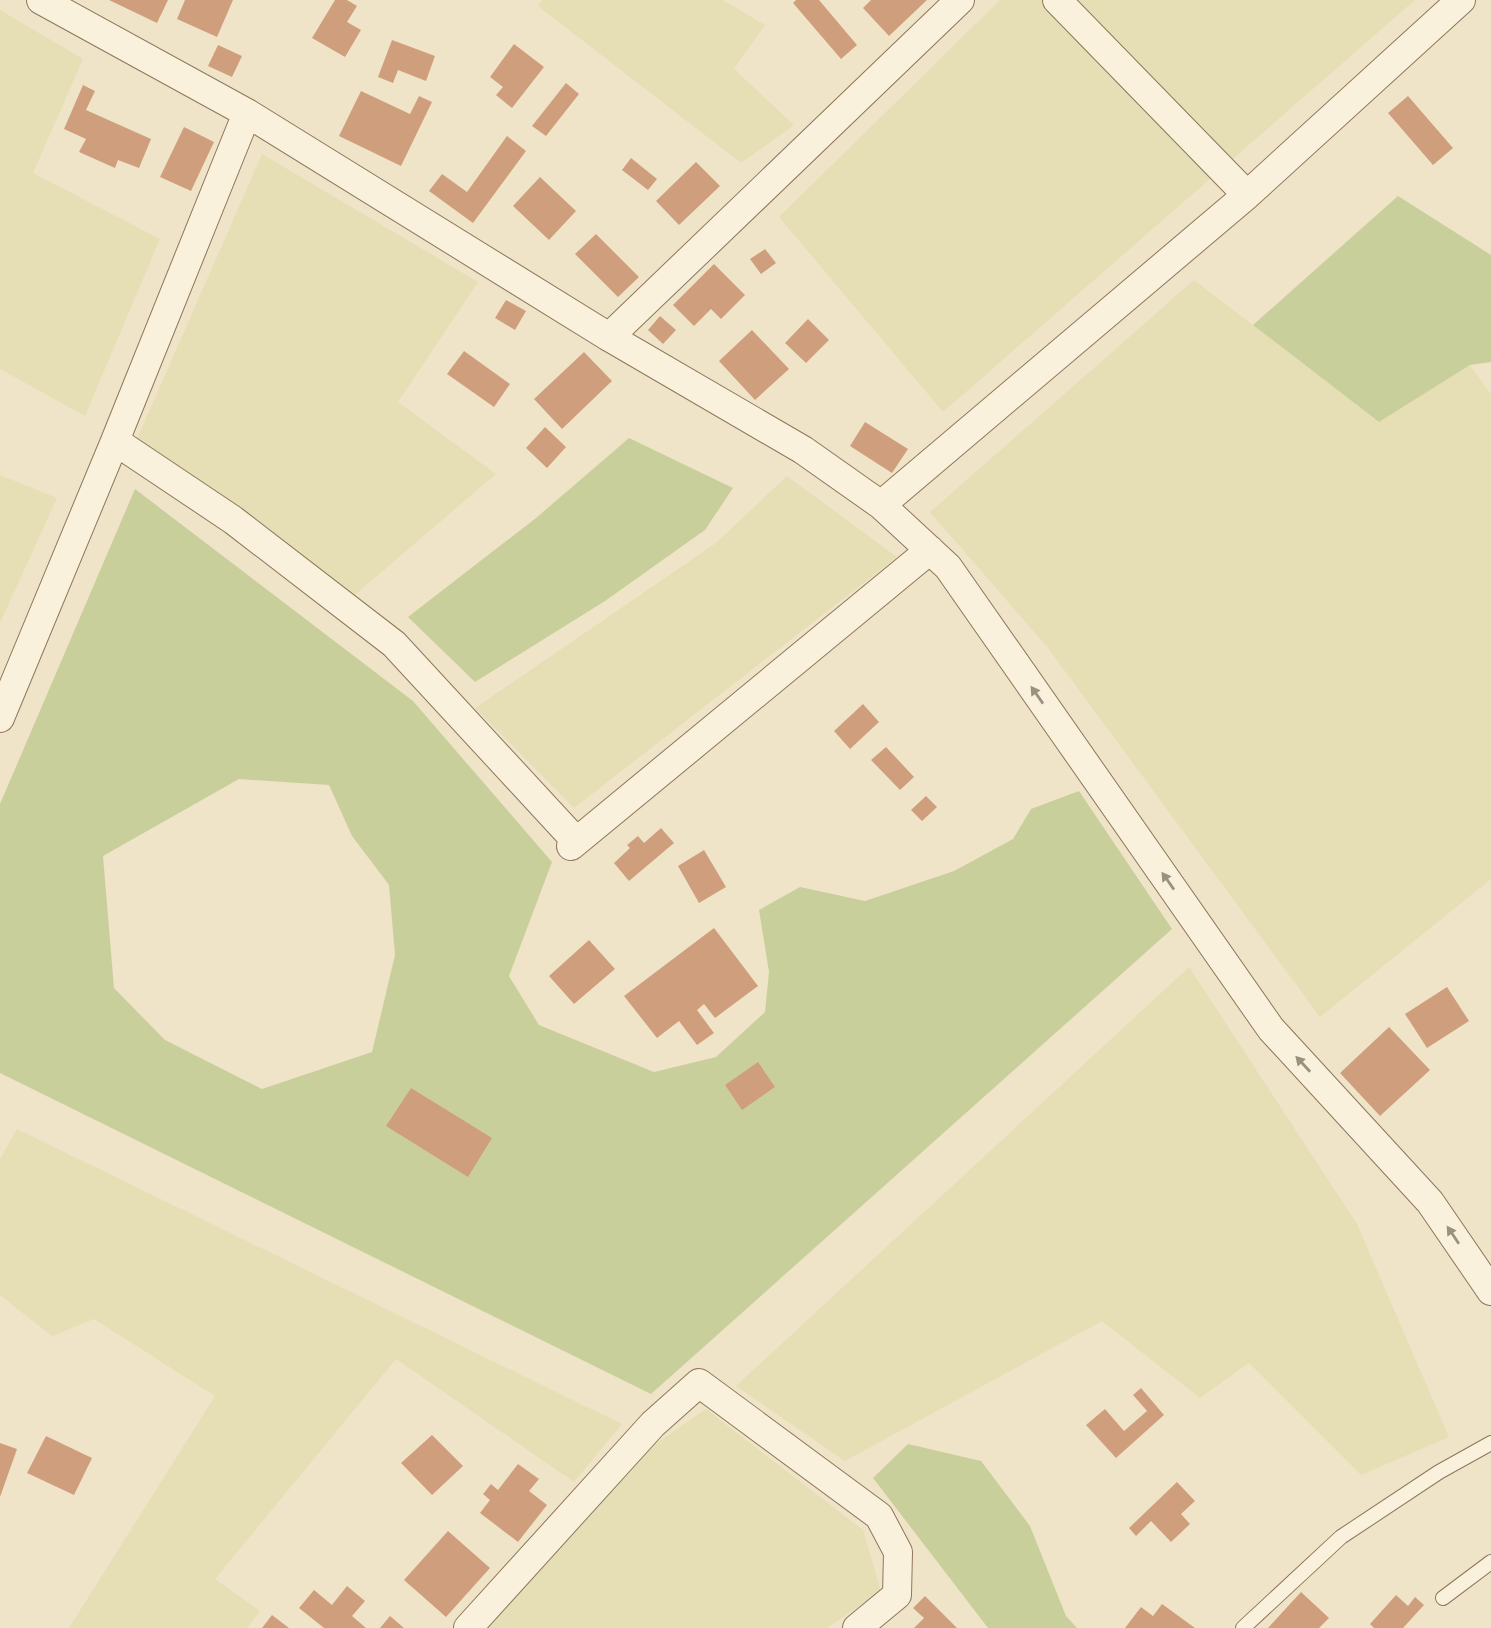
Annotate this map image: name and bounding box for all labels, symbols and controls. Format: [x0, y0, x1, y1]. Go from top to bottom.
one-way arrow [1030, 686, 1044, 704]
one-way arrow [1161, 872, 1175, 890]
one-way arrow [1296, 1056, 1312, 1073]
one-way arrow [1446, 1226, 1460, 1244]

